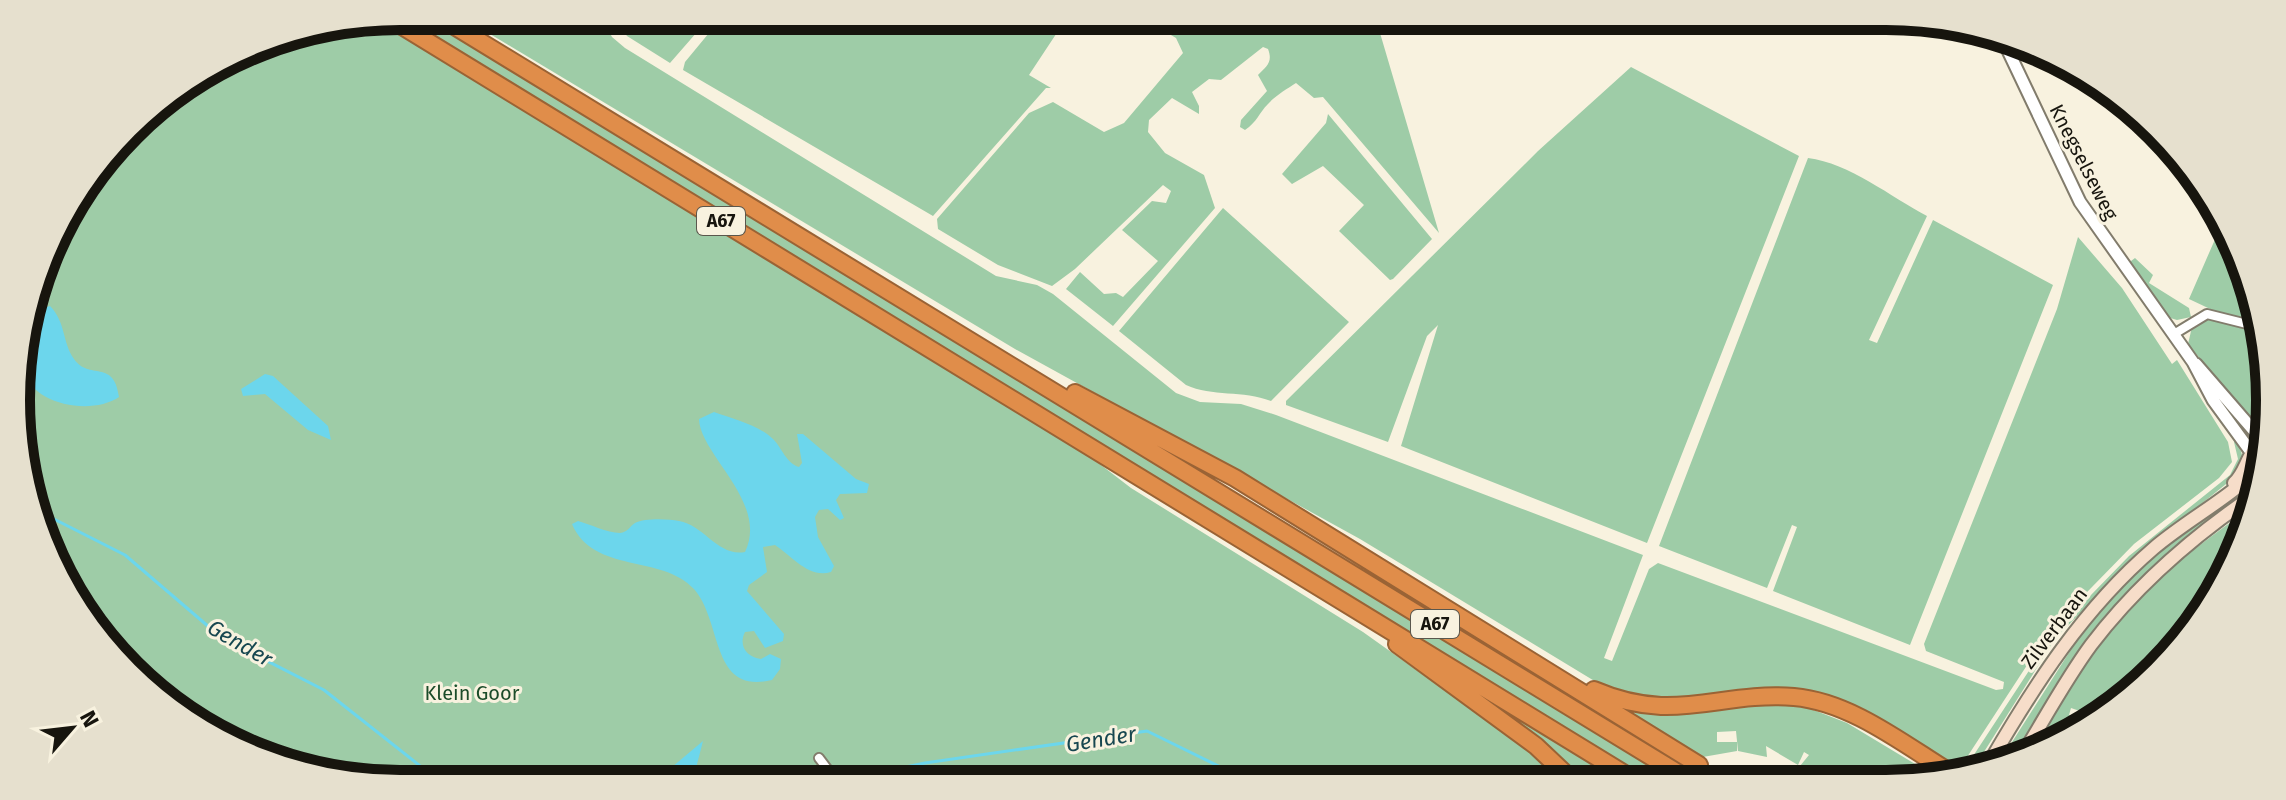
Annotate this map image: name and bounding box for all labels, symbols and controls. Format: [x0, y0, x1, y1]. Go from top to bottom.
street label: Knegselseweg [2045, 100, 2124, 224]
road number: A67 [697, 207, 745, 235]
street label: Zilverbaan [2016, 583, 2092, 673]
road number: A67 [1411, 610, 1459, 638]
water label: Gender [203, 614, 278, 673]
park label: Klein Goor [425, 681, 520, 705]
north arrow [32, 688, 112, 768]
text: N [74, 706, 105, 732]
water label: Gender [1064, 720, 1139, 758]

